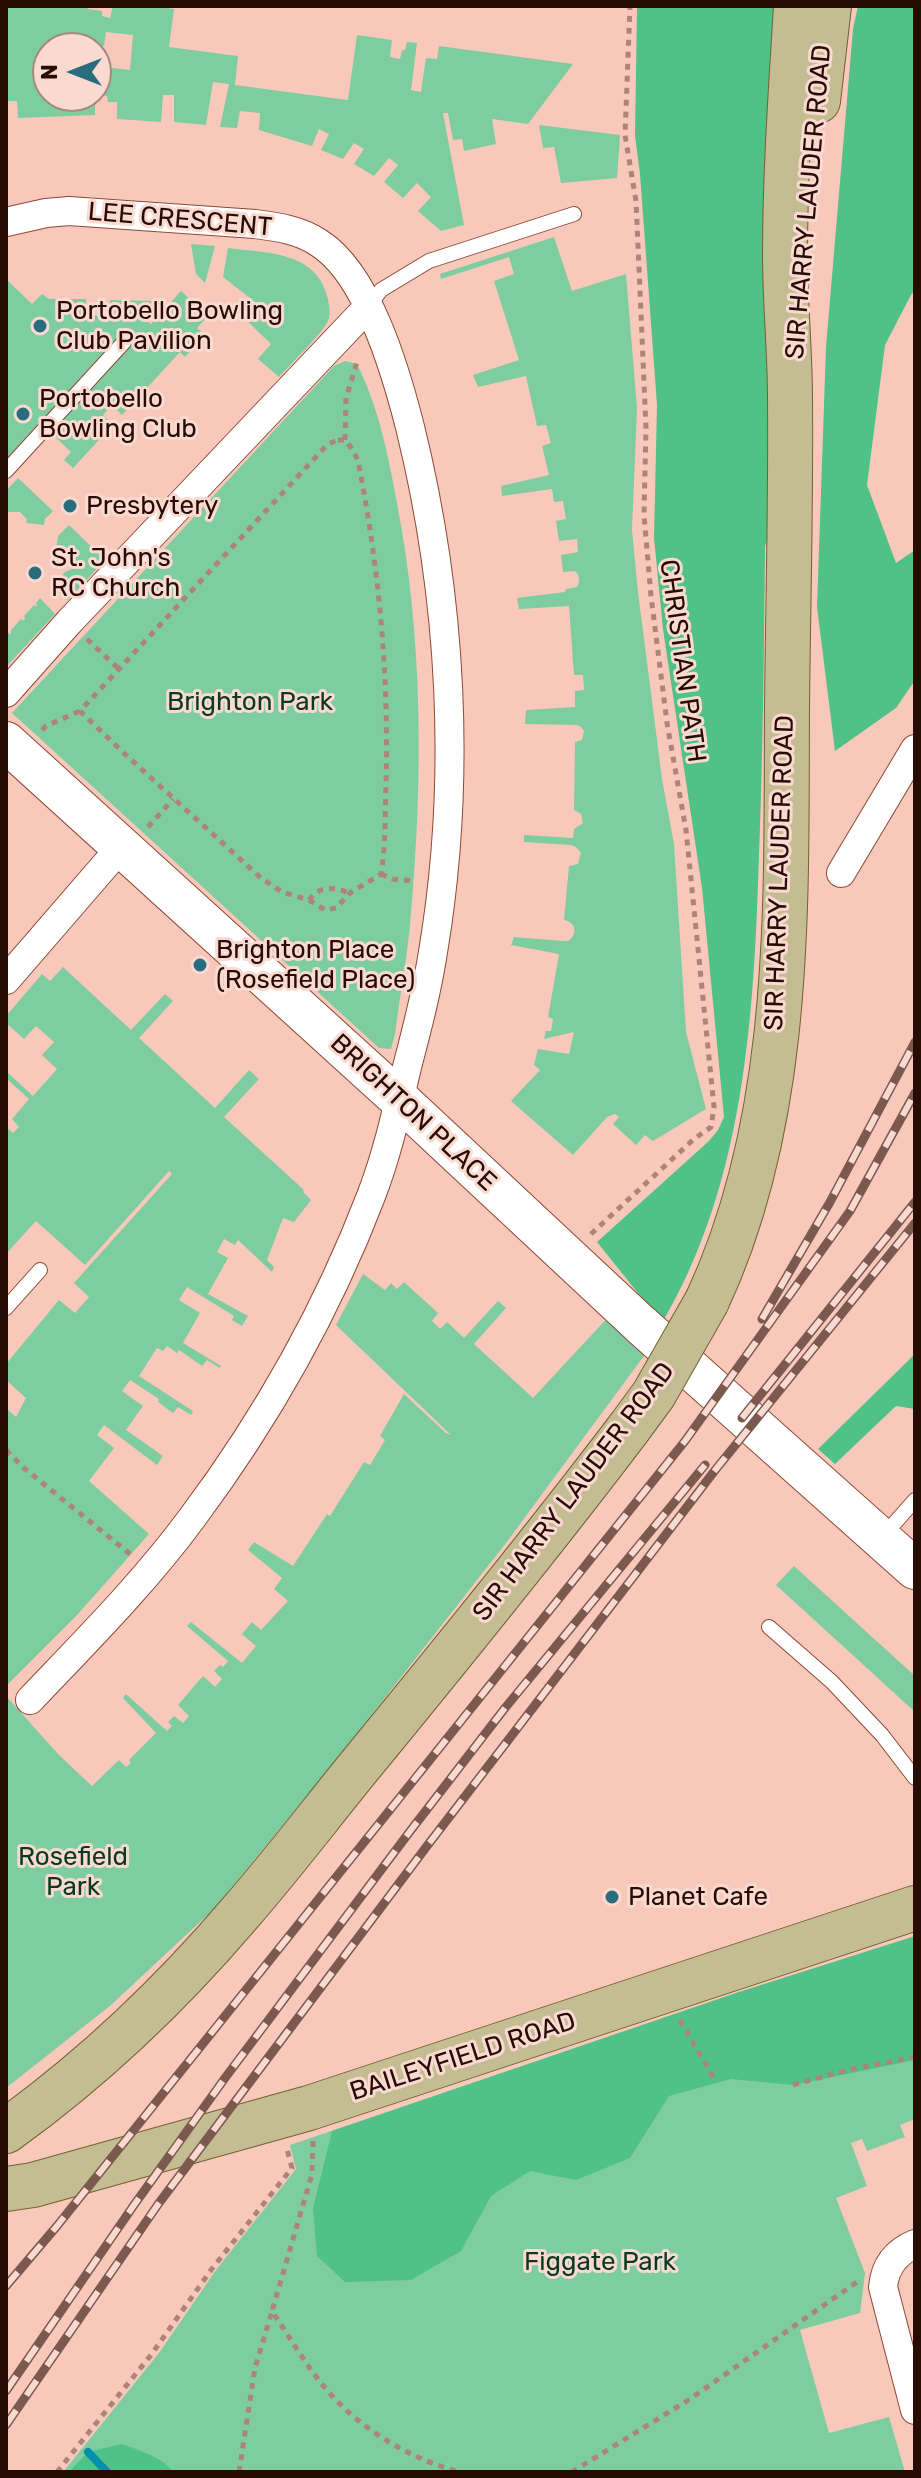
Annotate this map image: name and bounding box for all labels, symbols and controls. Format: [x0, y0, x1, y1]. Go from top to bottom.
north arrow [32, 32, 112, 112]
street label: SIR HARRY LAUDER ROAD [780, 43, 838, 361]
text: N [36, 64, 63, 80]
street label: LEE CRESCENT [86, 196, 274, 244]
place label: Portobello Bowling Club Pavilion [56, 295, 283, 356]
marker: Portobello Bowling Club Pavilion [31, 317, 49, 335]
place label: Portobello Bowling Club [39, 383, 197, 444]
marker: Portobello Bowling Club [14, 405, 32, 423]
place label: Presbytery [86, 490, 218, 522]
marker: Presbytery [61, 497, 79, 515]
place label: St. John's RC Church [51, 542, 180, 604]
street label: CHRISTIAN PATH [652, 557, 712, 765]
marker: St. John's RC Church [26, 564, 44, 582]
park label: Brighton Park [167, 686, 333, 718]
street label: SIR HARRY LAUDER ROAD [759, 715, 801, 1031]
place label: Brighton Place (Rosefield Place) [216, 934, 415, 996]
marker: Brighton Place (Rosefield Place) [191, 956, 209, 974]
street label: BRIGHTON PLACE [323, 1028, 503, 1198]
street label: SIR HARRY LAUDER ROAD [466, 1356, 682, 1628]
park label: Rosefield Park [18, 1841, 128, 1902]
place label: Planet Cafe [628, 1881, 768, 1913]
marker: Planet Cafe [603, 1888, 621, 1906]
street label: BAILEYFIELD ROAD [346, 2006, 580, 2108]
park label: Figgate Park [524, 2246, 676, 2278]

